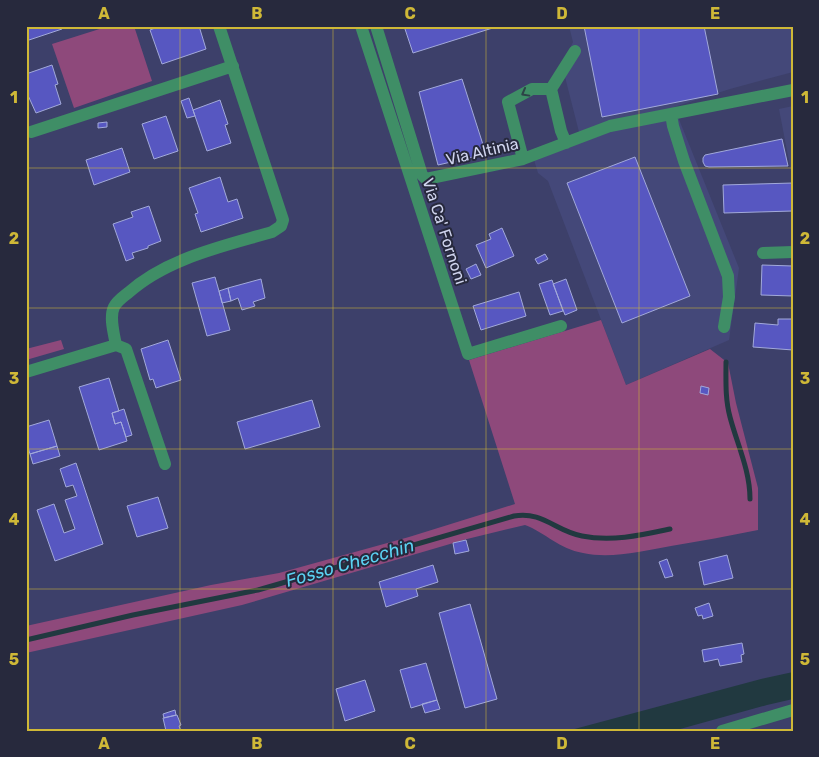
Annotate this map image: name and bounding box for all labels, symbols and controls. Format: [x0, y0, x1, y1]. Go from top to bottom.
text: A [98, 4, 110, 23]
text: B [251, 4, 263, 23]
text: C [404, 4, 416, 23]
text: D [556, 4, 568, 23]
text: E [710, 4, 720, 23]
one-way arrow [521, 87, 530, 97]
text: 1 [10, 88, 18, 107]
text: 1 [801, 88, 809, 107]
street label: Via Altinia [444, 134, 520, 169]
street label: Via Ca' Fornoni [418, 176, 471, 287]
text: 2 [9, 229, 19, 248]
text: 2 [800, 229, 810, 248]
text: 3 [9, 369, 19, 388]
text: 3 [800, 369, 810, 388]
text: 4 [9, 510, 20, 529]
text: 4 [800, 510, 811, 529]
water label: Fosso Checchin [283, 534, 417, 592]
text: 5 [9, 650, 19, 669]
text: 5 [800, 650, 810, 669]
text: A [98, 734, 110, 753]
text: B [251, 734, 263, 753]
text: C [404, 734, 416, 753]
text: D [556, 734, 568, 753]
text: E [710, 734, 720, 753]

